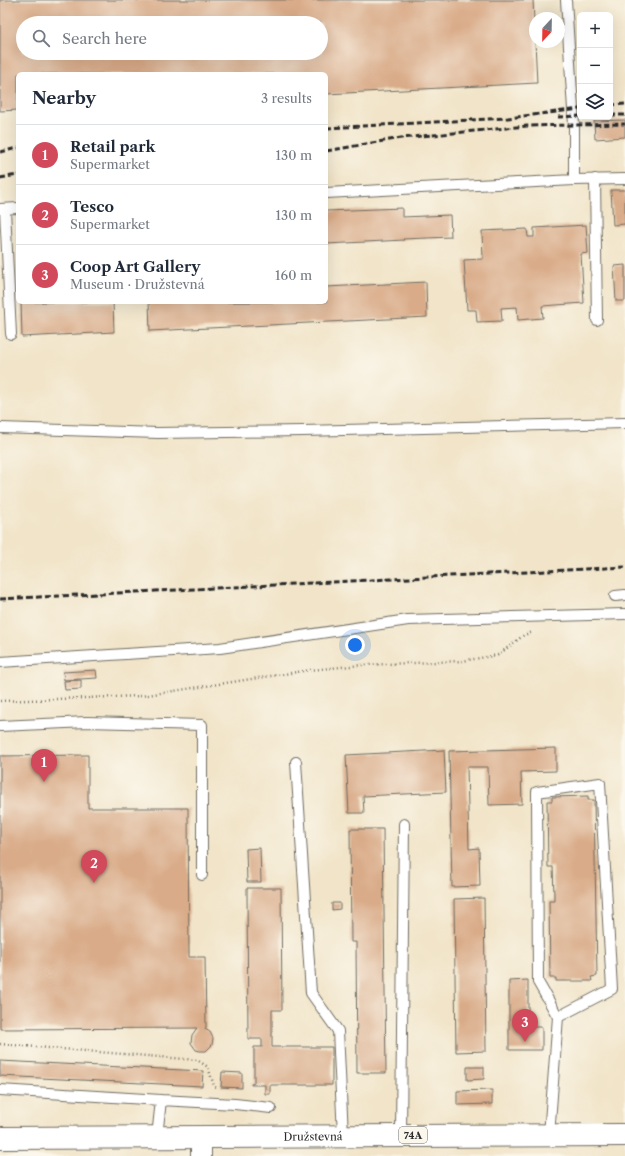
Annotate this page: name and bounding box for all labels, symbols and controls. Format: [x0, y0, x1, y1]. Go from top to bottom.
north arrow [529, 12, 565, 48]
map controls [577, 12, 613, 120]
button: + [577, 12, 613, 48]
search box [16, 16, 328, 60]
icon: search [30, 27, 52, 49]
text: Search here [62, 29, 147, 48]
button: − [577, 48, 613, 84]
button: layers [577, 84, 613, 120]
text: Nearby [32, 88, 96, 108]
text: 3 results [261, 90, 312, 106]
text: Retail park [70, 137, 155, 156]
text: 1 [42, 147, 48, 163]
text: 130 m [276, 147, 312, 163]
text: Supermarket [70, 156, 150, 172]
text: Tesco [70, 197, 114, 216]
text: 2 [41, 207, 49, 223]
text: 130 m [276, 207, 312, 223]
text: Supermarket [70, 216, 150, 232]
text: Coop Art Gallery [70, 257, 201, 276]
text: 3 [41, 267, 49, 283]
text: 160 m [275, 267, 312, 283]
text: Museum · Družstevná [70, 276, 205, 292]
your location [345, 635, 365, 655]
pin: 1 [31, 749, 57, 782]
pin: 2 [81, 850, 107, 883]
pin: 3 [512, 1009, 538, 1042]
road number: 74A [399, 1127, 427, 1143]
street label: Družstevná [283, 1129, 343, 1144]

